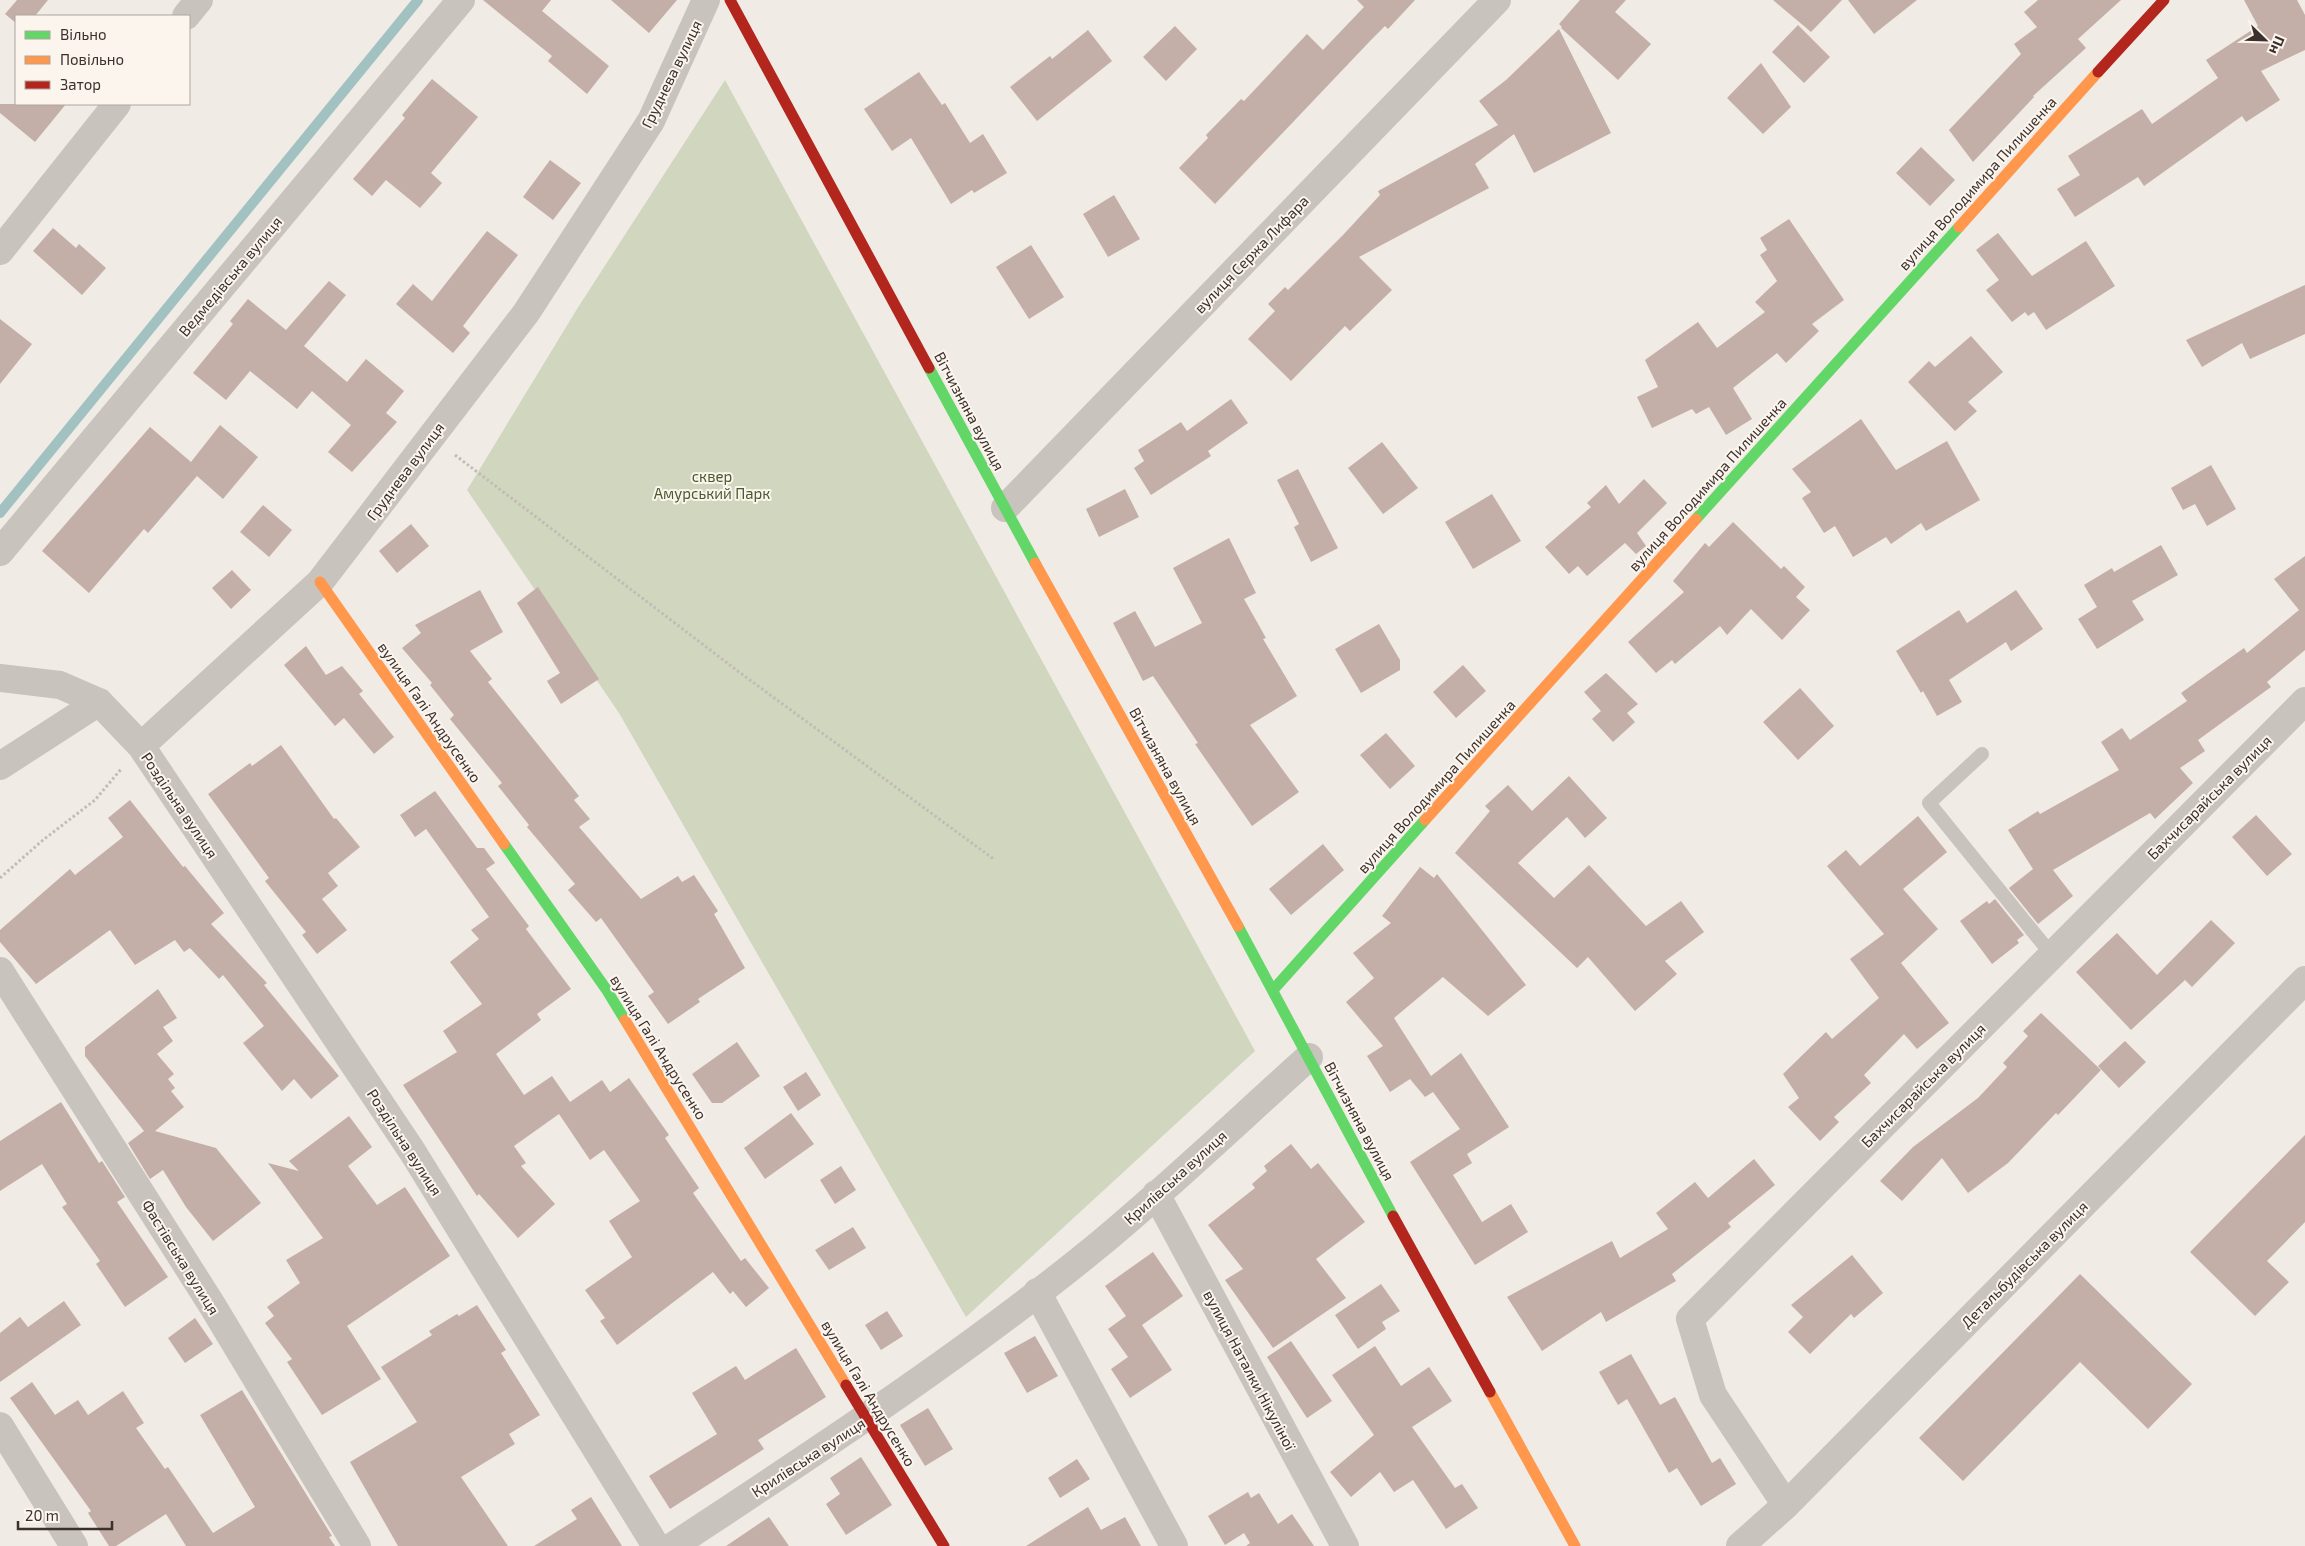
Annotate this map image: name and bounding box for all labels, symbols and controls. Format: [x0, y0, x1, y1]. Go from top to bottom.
legend [15, 15, 190, 105]
north arrow [2240, 15, 2290, 65]
street label: Груднева вулиця [637, 17, 706, 131]
text: Вільно [60, 25, 107, 43]
text: Пн [2266, 34, 2289, 57]
text: Повільно [60, 50, 124, 68]
text: Затор [60, 75, 101, 93]
street label: вулиця Володимира Пилишенка [1894, 93, 2060, 274]
street label: вулиця Сержа Лифара [1190, 191, 1313, 317]
street label: Ведмедівська вулиця [175, 212, 286, 340]
street label: Вітчизняна вулиця [930, 349, 1009, 474]
street label: вулиця Володимира Пилишенка [1624, 394, 1790, 575]
street label: Груднева вулиця [362, 419, 448, 524]
park label: сквер Амурський Парк [654, 467, 770, 503]
street label: вулиця Галі Андрусенко [374, 638, 485, 786]
street label: вулиця Володимира Пилишенка [1353, 696, 1519, 877]
street label: Вітчизняна вулиця [1125, 704, 1206, 829]
street label: Бахчисарайська вулиця [2143, 731, 2276, 864]
street label: Роздільна вулиця [137, 749, 222, 862]
street label: вулиця Галі Андрусенко [606, 971, 711, 1123]
street label: Бахчисарайська вулиця [1857, 1019, 1990, 1152]
street label: Вітчизняна вулиця [1320, 1059, 1399, 1184]
street label: Роздільна вулиця [363, 1085, 446, 1199]
street label: Крилівська вулиця [1120, 1126, 1231, 1229]
street label: Фастівська вулиця [137, 1196, 224, 1318]
street label: Детальбудівська вулиця [1957, 1197, 2092, 1332]
street label: вулиця Наталки Нікуліної [1199, 1287, 1300, 1454]
street label: вулиця Галі Андрусенко [817, 1317, 920, 1470]
street label: Крилівська вулиця [748, 1414, 869, 1501]
scale bar [18, 1498, 111, 1530]
text: 20 m [25, 1506, 59, 1524]

